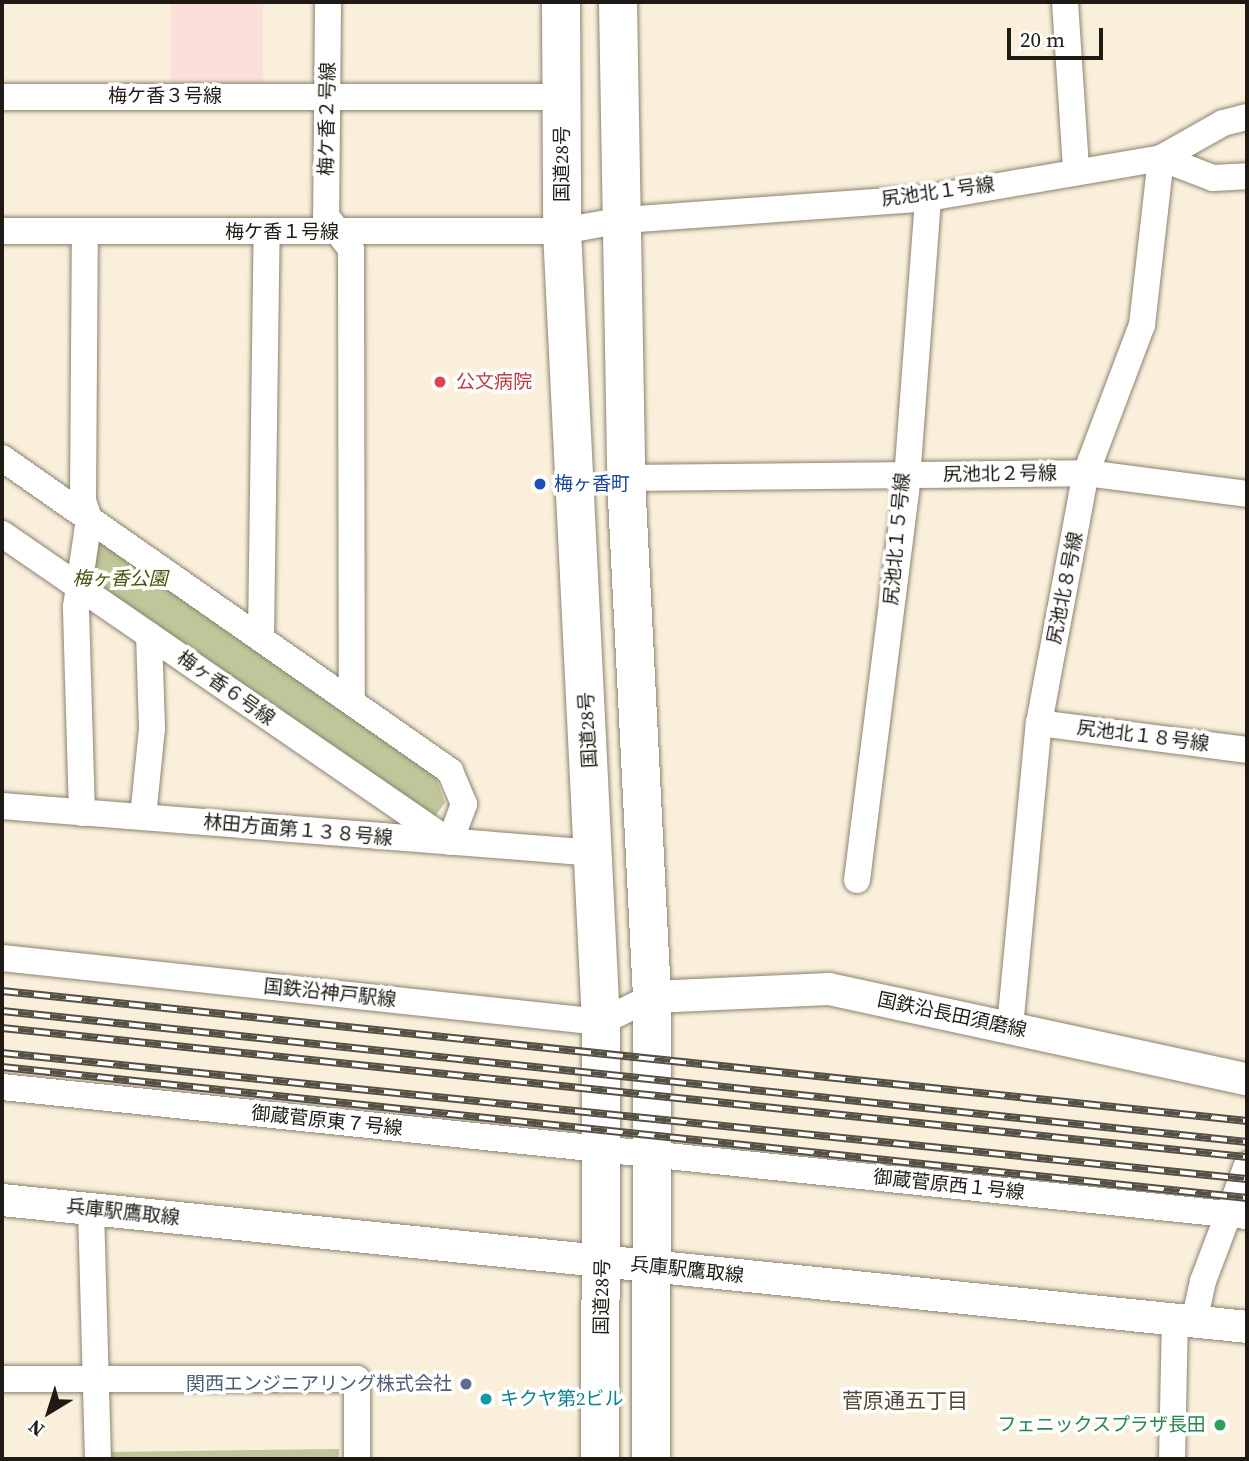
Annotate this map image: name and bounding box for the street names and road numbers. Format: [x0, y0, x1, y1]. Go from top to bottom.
street label: 梅ケ香２号線 [315, 62, 339, 176]
street label: 梅ケ香３号線 [108, 85, 222, 107]
street label: 国道28号 [551, 126, 573, 202]
street label: 尻池北１号線 [880, 173, 996, 211]
street label: 梅ケ香１号線 [225, 221, 339, 243]
street label: 尻池北２号線 [943, 462, 1057, 486]
street label: 尻池北１５号線 [880, 472, 914, 606]
street label: 尻池北８号線 [1043, 530, 1087, 646]
street label: 梅ヶ香６号線 [173, 646, 279, 730]
street label: 国道28号 [575, 691, 601, 769]
street label: 尻池北１８号線 [1076, 717, 1210, 755]
street label: 林田方面第１３８号線 [202, 810, 394, 850]
street label: 国鉄沿神戸駅線 [263, 975, 397, 1011]
street label: 国鉄沿長田須磨線 [875, 988, 1029, 1042]
street label: 御蔵菅原東７号線 [250, 1102, 404, 1140]
street label: 御蔵菅原西１号線 [872, 1166, 1026, 1204]
street label: 兵庫駅鷹取線 [65, 1195, 181, 1229]
street label: 兵庫駅鷹取線 [629, 1253, 745, 1287]
street label: 国道28号 [590, 1259, 614, 1335]

